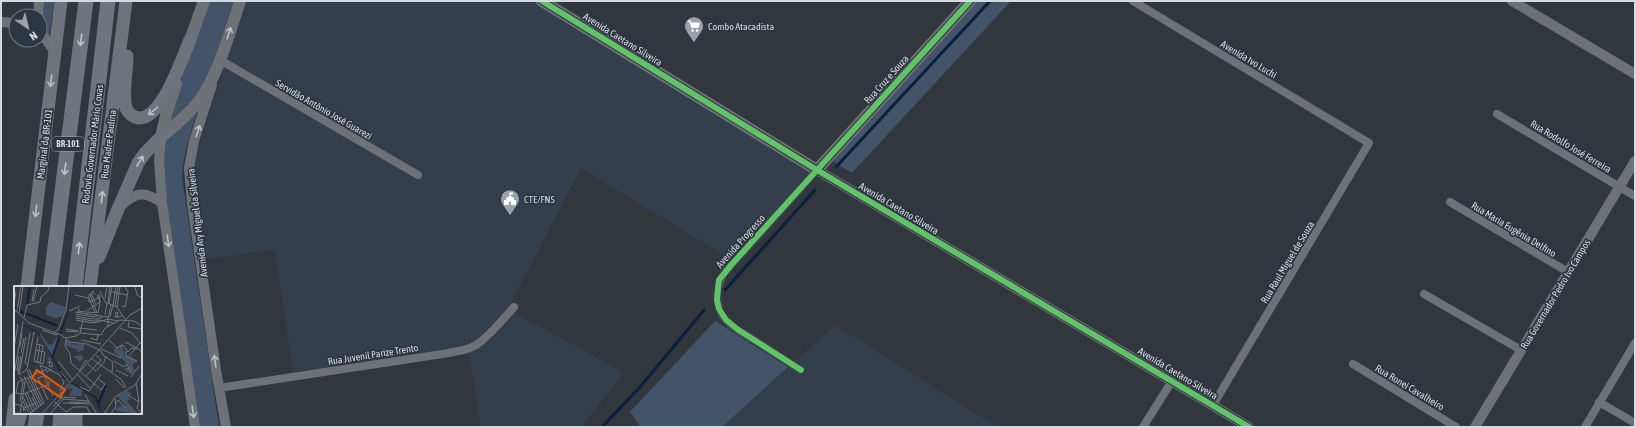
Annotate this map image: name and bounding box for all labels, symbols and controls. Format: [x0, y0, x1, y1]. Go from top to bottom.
north arrow [8, 8, 48, 48]
street label: Avenida Caetano Silveira [581, 11, 664, 68]
supermarket icon: Combo Atacadista [683, 15, 705, 43]
place label: Combo Atacadista [708, 21, 774, 32]
one-way arrow [226, 26, 233, 39]
text: N [28, 29, 40, 43]
one-way arrow [77, 33, 85, 46]
street label: Avenida Ivo Luchi [1219, 38, 1279, 81]
street label: Rua Cruz e Souza [862, 53, 911, 106]
one-way arrow [47, 74, 55, 87]
street label: Servidão Antônio José Guarezi [274, 77, 374, 142]
street label: Rodovia Governador Mário Covas [80, 83, 105, 204]
one-way arrow [148, 106, 158, 115]
street label: Marginal da BR-101 [35, 108, 54, 180]
street label: Rua Madre Paulina [99, 109, 118, 179]
street label: Rua Rodolfo José Ferreira [1528, 118, 1613, 175]
one-way arrow [195, 124, 202, 137]
road number: BR-101 [52, 137, 84, 151]
one-way arrow [136, 156, 144, 167]
one-way arrow [61, 162, 69, 175]
street label: Avenida Ary Miguel da Silveira [185, 168, 210, 278]
street label: Avenida Caetano Silveira [857, 180, 941, 237]
public building icon: CTE/FNS [499, 188, 521, 216]
one-way arrow [98, 191, 106, 204]
place label: CTE/FNS [524, 194, 555, 205]
street label: Rua Maria Eugênia Delfino [1469, 200, 1558, 259]
one-way arrow [32, 204, 40, 217]
street label: Avenida Progresso [714, 212, 767, 270]
street label: Rua Raul Miguel de Souza [1259, 219, 1316, 305]
one-way arrow [164, 235, 172, 248]
street label: Rua Governador Pedro Ivo Campos [1518, 237, 1593, 351]
one-way arrow [76, 242, 83, 255]
inset map [14, 286, 142, 414]
street label: Rua Juvenil Parize Trento [327, 342, 419, 367]
street label: Avenida Caetano Silveira [1136, 345, 1220, 402]
one-way arrow [211, 355, 219, 368]
street label: Rua Ronei Cavalheiro [1373, 363, 1446, 412]
one-way arrow [189, 405, 197, 418]

